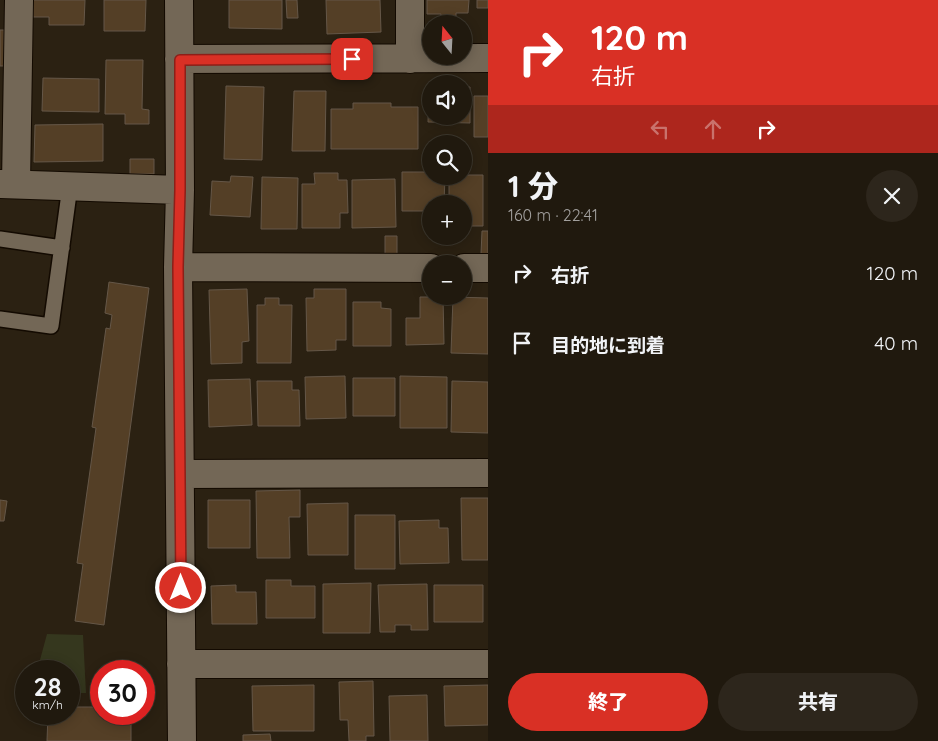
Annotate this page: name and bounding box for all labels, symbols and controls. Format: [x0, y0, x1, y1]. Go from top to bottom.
north arrow [422, 15, 472, 65]
map controls [422, 15, 472, 305]
text: 120 m [591, 15, 688, 59]
icon: right [508, 20, 573, 85]
pin [331, 38, 373, 80]
icon: arrive [338, 45, 366, 73]
text: 右折 [591, 62, 635, 90]
button: sound [422, 75, 472, 125]
icon: left [646, 115, 674, 143]
icon: ahead [699, 115, 727, 143]
icon: right [752, 115, 780, 143]
button: search [422, 135, 472, 185]
text: 1 分 [508, 167, 558, 205]
button: close [866, 170, 918, 222]
button: + [422, 195, 472, 245]
text: 160 m · 22:41 [508, 205, 598, 225]
button: − [422, 255, 472, 305]
icon: right [508, 259, 536, 287]
text: 120 m [867, 261, 918, 285]
text: 右折 [551, 263, 589, 287]
icon: arrive [508, 329, 536, 357]
text: 40 m [874, 331, 918, 355]
text: 目的地に到着 [551, 333, 665, 357]
position arrow [154, 561, 206, 613]
speed limit sign: 30 [90, 660, 155, 725]
text: 28 [34, 671, 61, 702]
button: 終了 [508, 673, 708, 731]
button: 共有 [718, 673, 918, 731]
text: km/h [32, 697, 63, 712]

